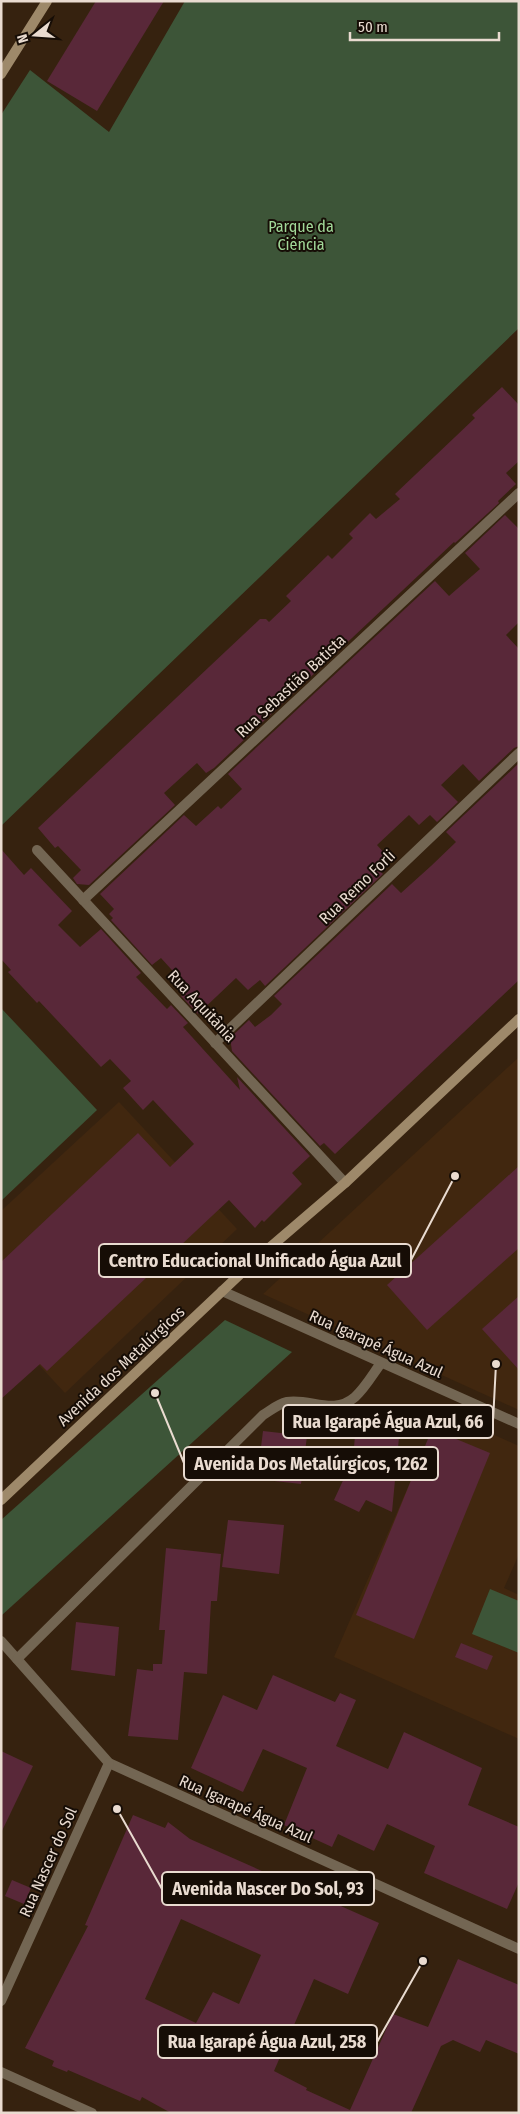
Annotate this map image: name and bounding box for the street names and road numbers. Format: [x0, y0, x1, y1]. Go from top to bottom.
street label: Rua Sebastião Batista [232, 630, 350, 742]
street label: Rua Remo Forli [315, 846, 399, 928]
street label: Rua Aquitânia [164, 966, 240, 1046]
street label: Avenida dos Metalúrgicos [53, 1302, 189, 1430]
street label: Rua Igarapé Água Azul [306, 1306, 446, 1382]
street label: Rua Igarapé Água Azul [176, 1771, 316, 1847]
street label: Rua Nascer do Sol [15, 1804, 81, 1920]

